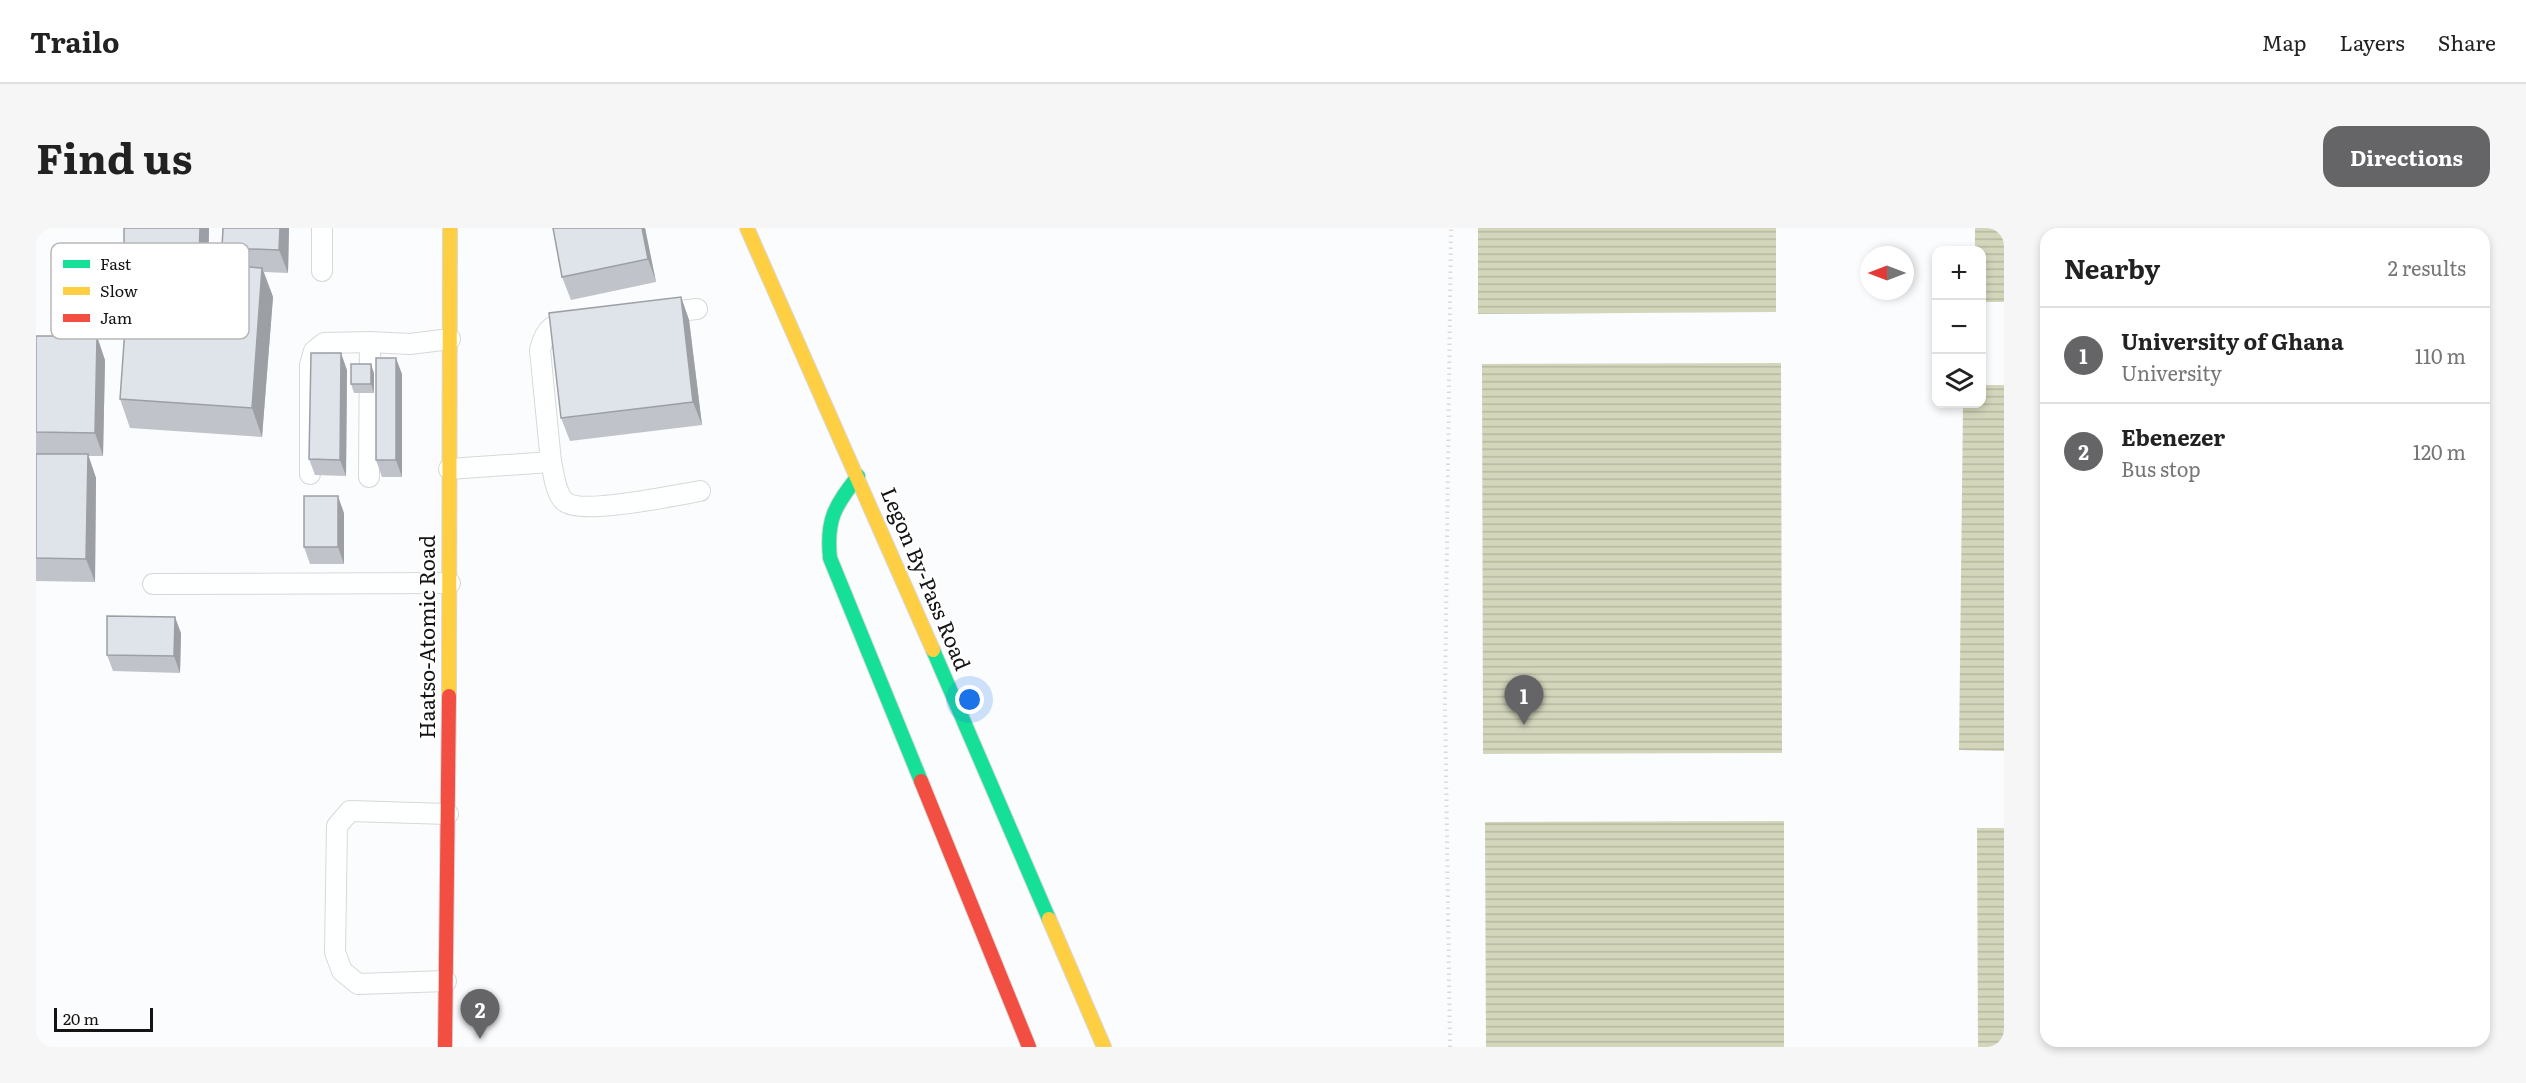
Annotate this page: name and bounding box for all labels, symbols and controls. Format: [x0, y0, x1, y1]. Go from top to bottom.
text: Trailo [30, 20, 119, 62]
text: Map [2262, 26, 2307, 57]
text: Layers [2340, 26, 2405, 57]
text: Share [2438, 26, 2496, 57]
text: Find us [36, 125, 193, 187]
button: Directions [2323, 126, 2490, 187]
legend [51, 243, 249, 339]
north arrow [1860, 246, 1914, 300]
map controls [1932, 246, 1986, 408]
button: + [1932, 246, 1986, 300]
text: Nearby [2064, 248, 2160, 287]
text: Fast [100, 251, 132, 275]
text: 2 results [2388, 252, 2466, 282]
text: Slow [100, 278, 138, 302]
button: − [1932, 300, 1986, 354]
text: Jam [100, 305, 133, 329]
text: University of Ghana [2121, 324, 2344, 357]
text: 1 [2079, 340, 2088, 370]
text: 110 m [2415, 340, 2466, 370]
button: layers [1932, 354, 1986, 408]
text: University [2121, 357, 2222, 387]
text: Ebenezer [2121, 420, 2225, 453]
text: 2 [2078, 436, 2089, 466]
text: 120 m [2413, 436, 2466, 466]
text: Bus stop [2121, 453, 2201, 483]
street label: Legon By-Pass Road [875, 482, 980, 675]
street label: Haatso-Atomic Road [410, 535, 441, 739]
pin: 1 [1504, 676, 1544, 725]
your location [955, 685, 984, 714]
pin: 2 [460, 990, 500, 1039]
scale bar [54, 1005, 153, 1032]
text: 20 m [63, 1006, 99, 1030]

